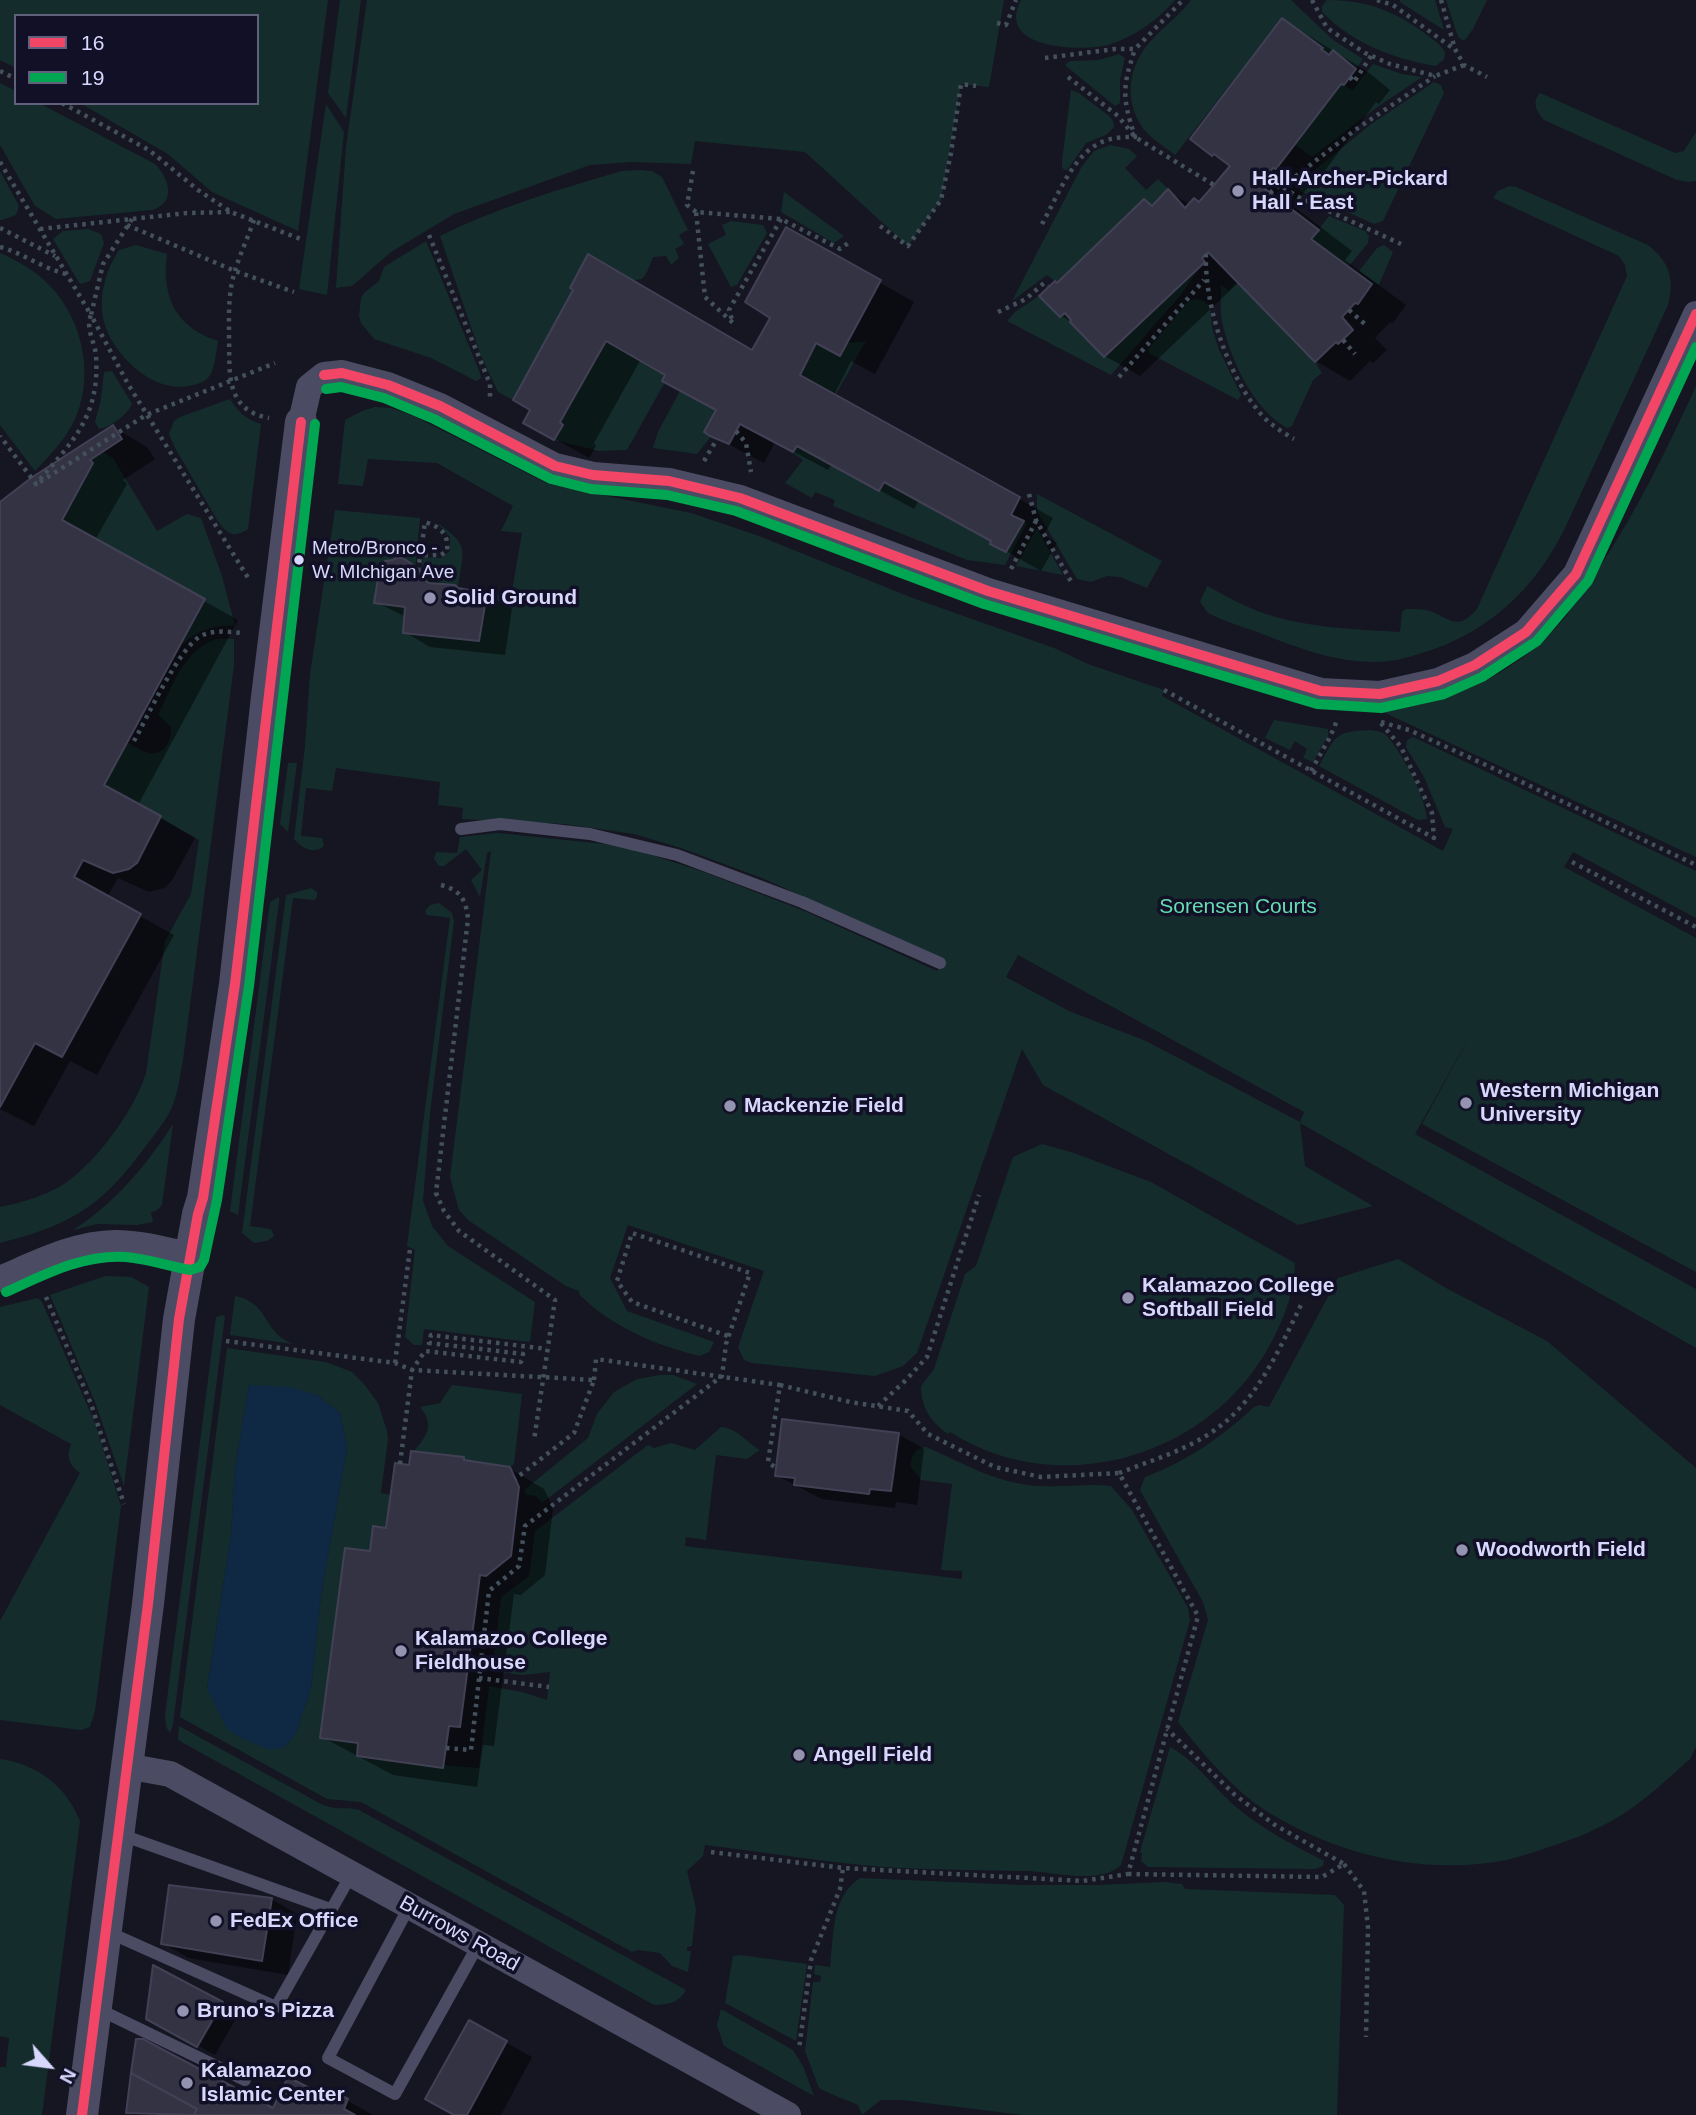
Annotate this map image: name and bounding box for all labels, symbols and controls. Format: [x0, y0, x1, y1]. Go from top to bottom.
legend [14, 14, 259, 105]
text: 16 [81, 31, 104, 54]
text: 19 [81, 66, 104, 89]
place label: Hall-Archer-Pickard Hall - East [1252, 166, 1448, 216]
marker: Hall-Archer-Pickard Hall - East [1230, 183, 1246, 199]
place label: Metro/Bronco - W. MIchigan Ave [312, 538, 454, 582]
marker: Metro/Bronco - W. MIchigan Ave [292, 553, 306, 567]
place label: Solid Ground [444, 585, 577, 611]
marker: Solid Ground [422, 590, 438, 606]
park label: Sorensen Courts [1159, 894, 1317, 920]
place label: Western Michigan University [1480, 1078, 1659, 1128]
place label: Mackenzie Field [744, 1093, 904, 1119]
marker: Western Michigan University [1458, 1095, 1474, 1111]
marker: Mackenzie Field [722, 1098, 738, 1114]
place label: Kalamazoo College Softball Field [1142, 1273, 1335, 1323]
marker: Kalamazoo College Softball Field [1120, 1290, 1136, 1306]
place label: Woodworth Field [1476, 1537, 1646, 1563]
marker: Woodworth Field [1454, 1542, 1470, 1558]
place label: Kalamazoo College Fieldhouse [415, 1626, 608, 1676]
marker: Kalamazoo College Fieldhouse [393, 1643, 409, 1659]
place label: Angell Field [813, 1742, 932, 1768]
marker: Angell Field [791, 1747, 807, 1763]
street label: Burrows Road [395, 1891, 523, 1977]
place label: FedEx Office [230, 1908, 358, 1934]
marker: FedEx Office [208, 1913, 224, 1929]
place label: Bruno's Pizza [197, 1998, 334, 2024]
marker: Bruno's Pizza [175, 2003, 191, 2019]
north arrow [14, 2031, 84, 2101]
place label: Kalamazoo Islamic Center [201, 2058, 345, 2108]
text: N [55, 2065, 80, 2087]
marker: Kalamazoo Islamic Center [179, 2075, 195, 2091]

